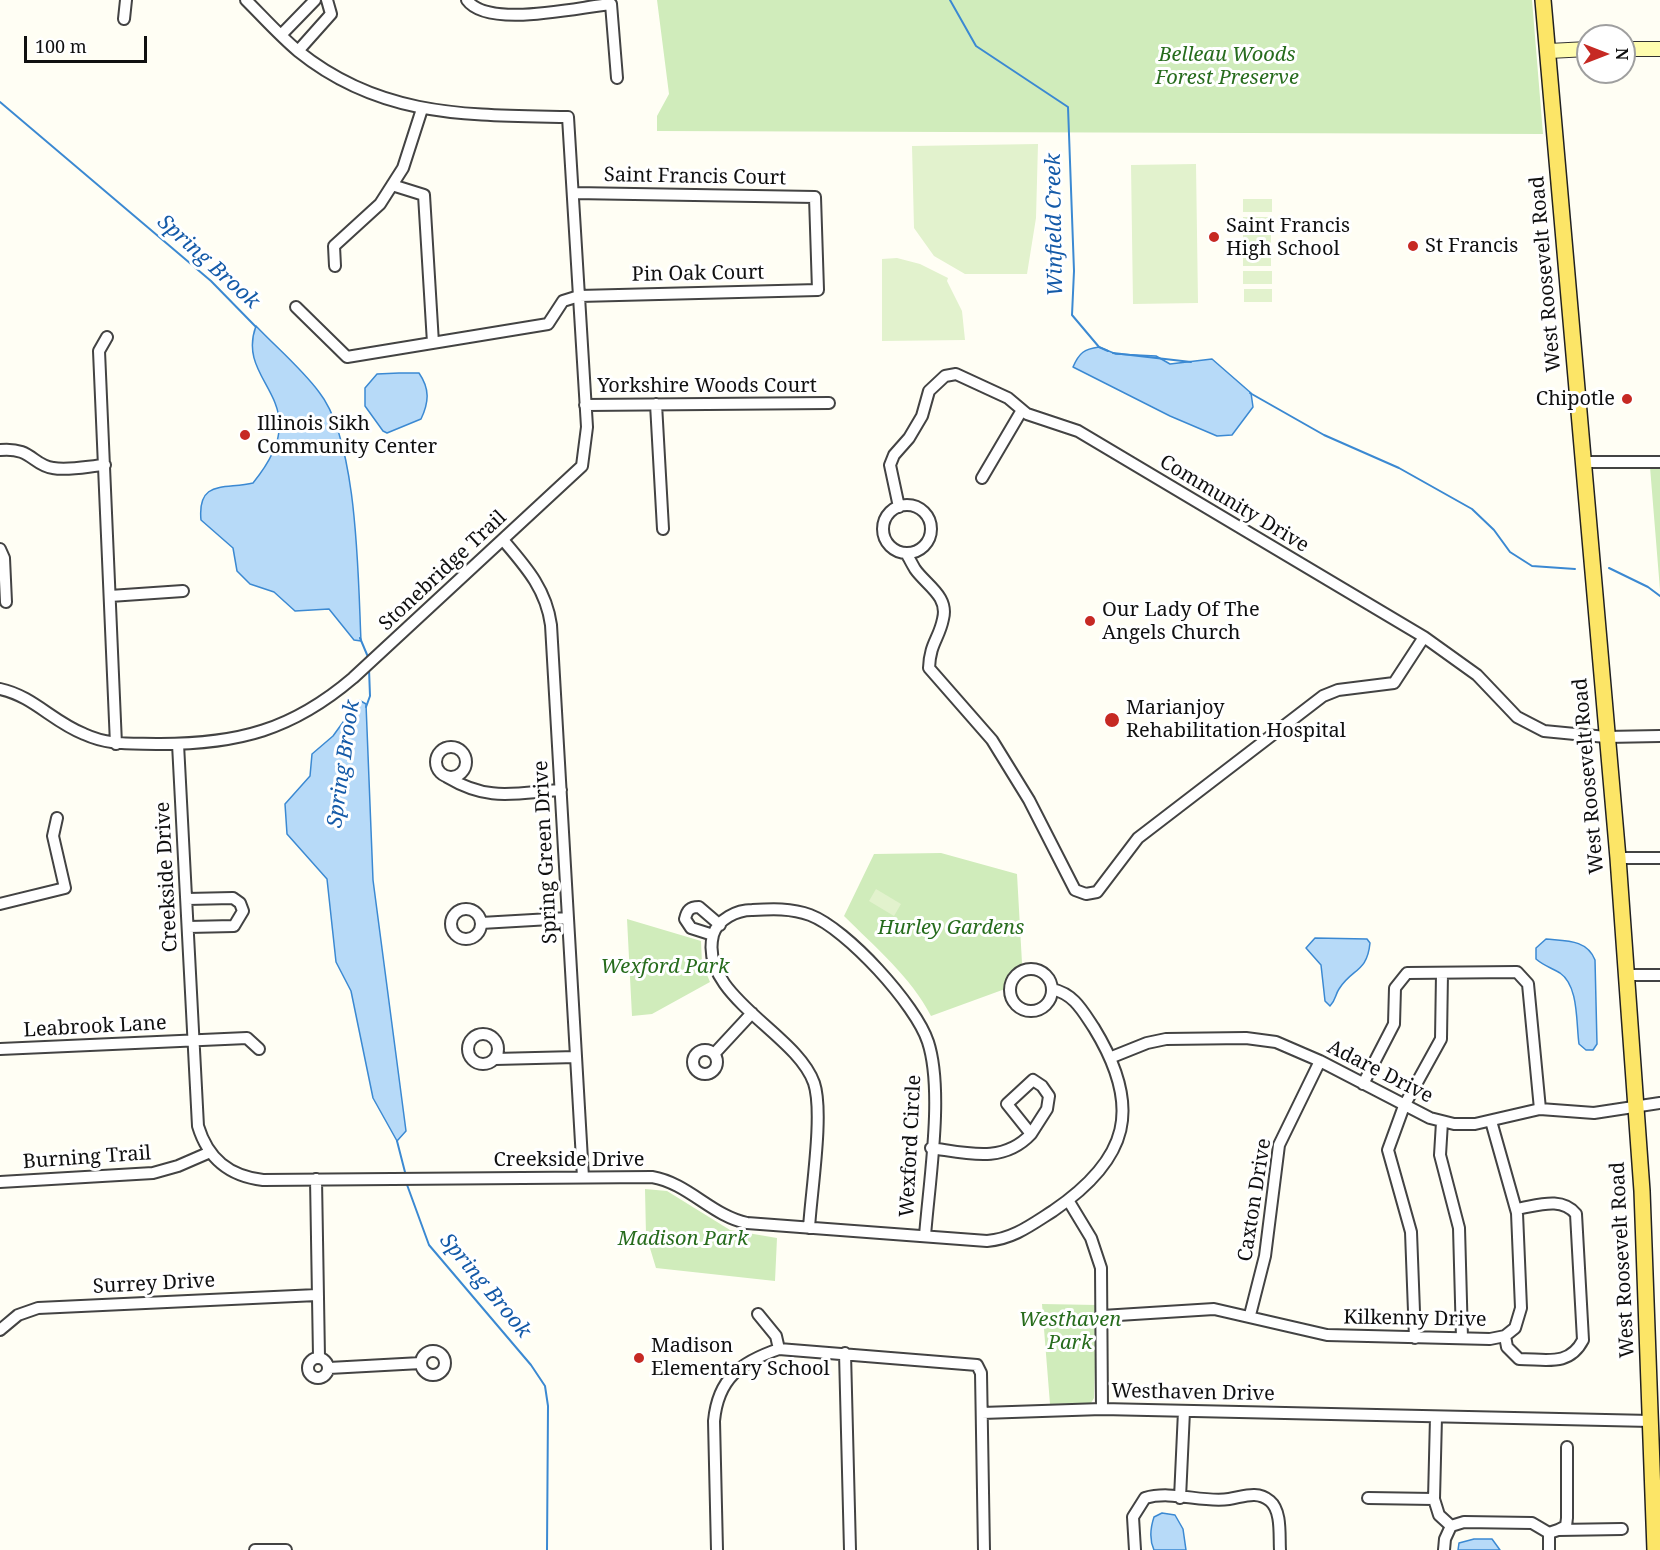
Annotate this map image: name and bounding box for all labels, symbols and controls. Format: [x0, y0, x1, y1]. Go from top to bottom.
scale bar [27, 24, 150, 62]
north arrow [1576, 24, 1636, 84]
text: 100 m [35, 34, 87, 58]
park label: Belleau Woods Forest Preserve [1155, 43, 1299, 90]
text: N [1611, 48, 1633, 60]
water label: Winfield Creek [1041, 153, 1069, 297]
street label: Saint Francis Court [604, 163, 786, 191]
street label: West Roosevelt Road [1525, 175, 1567, 373]
water label: Spring Brook [152, 210, 264, 314]
place label: Saint Francis High School [1226, 214, 1350, 261]
marker: Saint Francis High School [1207, 230, 1221, 244]
place label: St Francis [1425, 234, 1518, 258]
marker: St Francis [1406, 239, 1420, 253]
street label: Pin Oak Court [632, 261, 764, 287]
street label: Yorkshire Woods Court [597, 374, 817, 398]
place label: Chipotle [1536, 387, 1615, 411]
marker: Chipotle [1620, 392, 1634, 406]
place label: Illinois Sikh Community Center [257, 412, 437, 459]
marker: Illinois Sikh Community Center [238, 428, 252, 442]
street label: Community Drive [1155, 450, 1313, 558]
street label: Stonebridge Trail [374, 506, 512, 636]
place label: Our Lady Of The Angels Church [1102, 598, 1260, 645]
marker: Our Lady Of The Angels Church [1083, 614, 1097, 628]
street label: West Roosevelt Road [1568, 677, 1610, 875]
place label: Marianjoy Rehabilitation Hospital [1126, 696, 1346, 743]
water label: Spring Brook [323, 699, 365, 829]
marker: Marianjoy Rehabilitation Hospital [1103, 711, 1121, 729]
street label: Spring Green Drive [529, 760, 563, 944]
street label: Creekside Drive [151, 801, 183, 953]
park label: Hurley Gardens [878, 916, 1024, 940]
park label: Wexford Park [601, 955, 729, 979]
street label: Leabrook Lane [23, 1011, 167, 1043]
street label: Adare Drive [1323, 1035, 1437, 1109]
street label: Wexford Circle [895, 1074, 927, 1218]
street label: Caxton Drive [1233, 1137, 1277, 1263]
street label: Burning Trail [22, 1142, 152, 1174]
street label: Creekside Drive [493, 1148, 645, 1172]
street label: West Roosevelt Road [1606, 1161, 1640, 1359]
park label: Madison Park [618, 1227, 748, 1251]
water label: Spring Brook [434, 1229, 536, 1343]
street label: Surrey Drive [92, 1269, 216, 1299]
street label: Kilkenny Drive [1343, 1306, 1487, 1332]
park label: Westhaven Park [1019, 1308, 1121, 1355]
place label: Madison Elementary School [651, 1334, 830, 1381]
marker: Madison Elementary School [632, 1351, 646, 1365]
street label: Westhaven Drive [1111, 1380, 1275, 1406]

